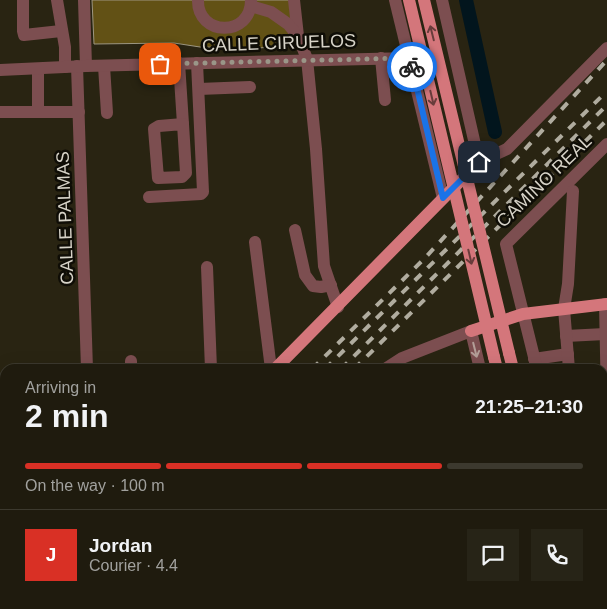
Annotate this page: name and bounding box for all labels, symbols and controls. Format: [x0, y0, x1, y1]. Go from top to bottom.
one-way arrow [427, 26, 436, 42]
street label: CALLE CIRUELOS [202, 30, 356, 56]
courier [387, 42, 437, 92]
pin [139, 43, 181, 85]
icon: bag [146, 50, 174, 78]
icon: bike [398, 53, 426, 81]
one-way arrow [428, 90, 438, 106]
street label: CAMINO REAL [492, 131, 596, 231]
pin [458, 141, 500, 183]
icon: home [465, 148, 493, 176]
street label: CALLE PALMAS [53, 151, 77, 285]
one-way arrow [466, 248, 475, 264]
one-way arrow [471, 341, 481, 357]
text: Arriving in [25, 379, 96, 396]
text: 21:25–21:30 [475, 396, 583, 417]
text: 2 min [25, 398, 109, 434]
text: On the way · 100 m [25, 477, 165, 494]
button: chat [467, 529, 519, 581]
button: phone [531, 529, 583, 581]
text: Jordan [89, 535, 152, 556]
text: J [46, 544, 56, 565]
text: Courier · 4.4 [89, 557, 178, 574]

